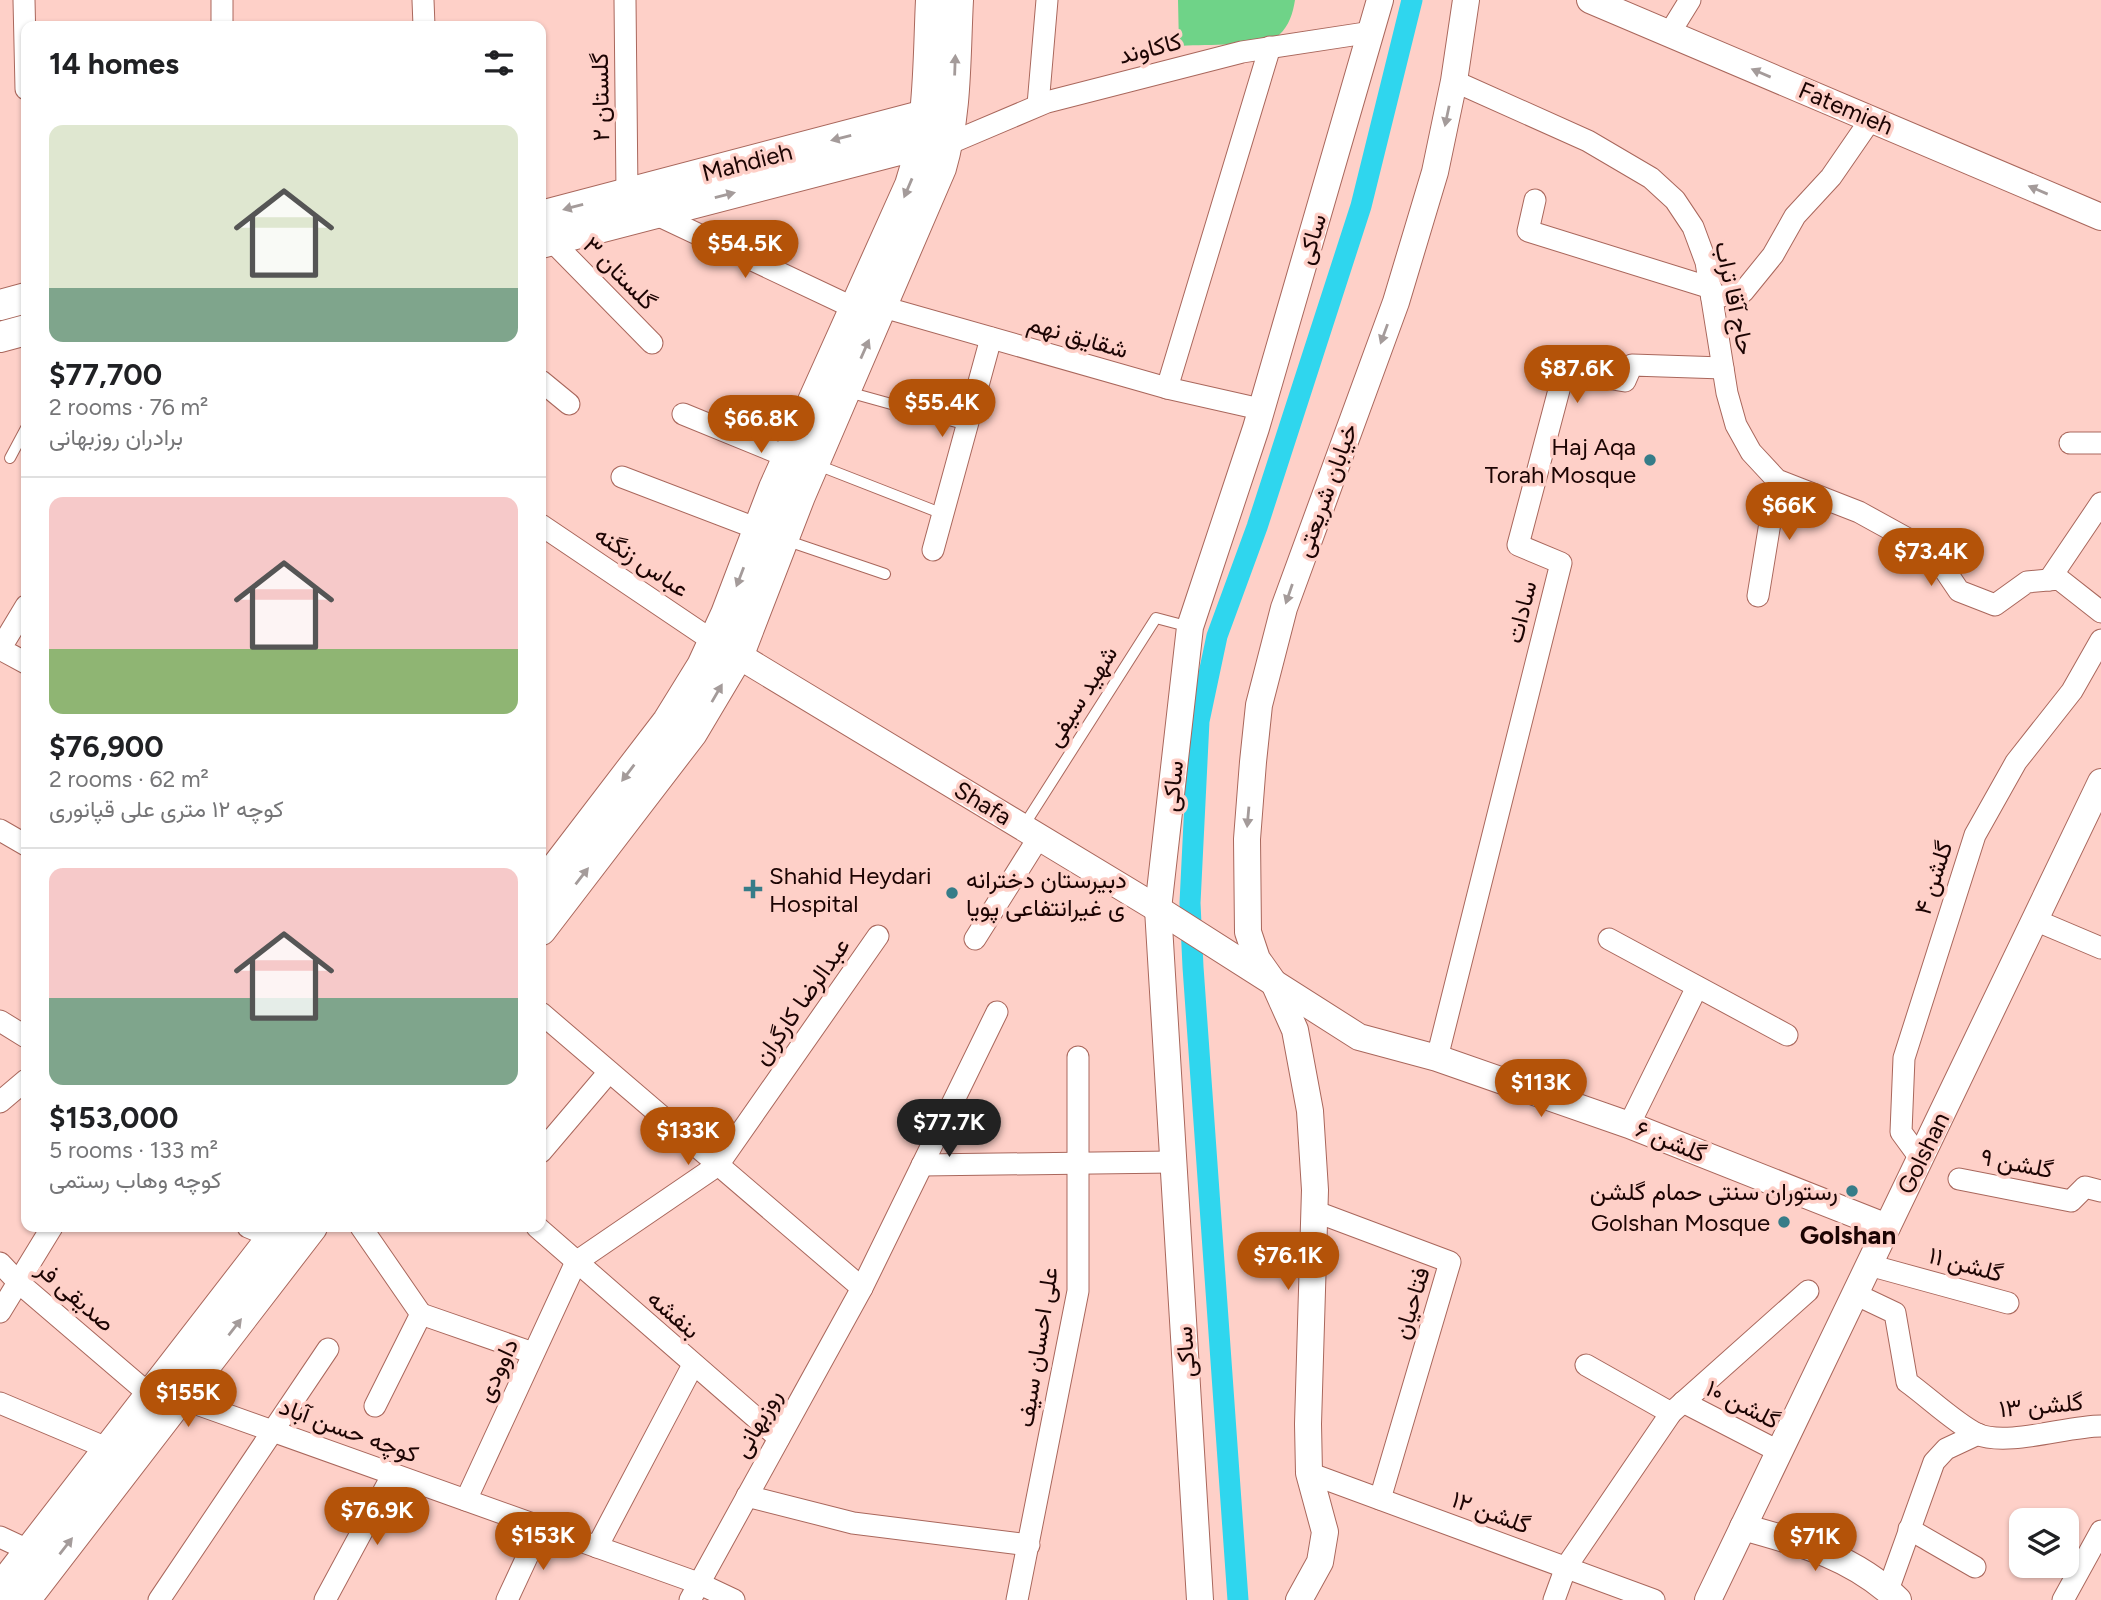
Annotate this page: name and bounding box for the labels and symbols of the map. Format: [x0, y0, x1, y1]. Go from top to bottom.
street label: کاکاوند [1115, 26, 1185, 71]
street label: گلستان ۲ [585, 52, 615, 142]
one-way arrow [949, 54, 961, 76]
one-way arrow [1750, 67, 1771, 78]
street label: Fatemieh [1794, 75, 1898, 141]
one-way arrow [1441, 105, 1452, 127]
one-way arrow [830, 133, 852, 144]
street label: Mahdieh [699, 137, 795, 187]
one-way arrow [902, 178, 914, 198]
one-way arrow [2028, 184, 2048, 196]
one-way arrow [714, 189, 736, 200]
one-way arrow [562, 202, 584, 213]
street label: ساکی [1290, 210, 1332, 268]
pin: $54.5K [688, 220, 802, 280]
street label: گلستان ۳ [577, 230, 663, 316]
street label: حاج آقا تراب [1707, 238, 1761, 358]
street label: شقایق نهم [1024, 308, 1132, 366]
one-way arrow [1378, 324, 1389, 345]
one-way arrow [859, 339, 871, 359]
pin: $87.6K [1520, 346, 1634, 405]
pin: $55.4K [885, 380, 999, 439]
pin: $66.8K [704, 396, 818, 455]
street label: خیابان شریعتی [1288, 419, 1365, 561]
place label: Haj Aqa Torah Mosque [1485, 432, 1636, 489]
marker: Haj Aqa Torah Mosque [1642, 452, 1658, 468]
pin: $66K [1748, 482, 1830, 542]
street label: عباس زنگنه [589, 519, 695, 604]
pin: $73.4K [1874, 528, 1988, 588]
one-way arrow [734, 566, 745, 587]
street label: سادات [1499, 578, 1543, 646]
one-way arrow [1283, 583, 1294, 604]
street label: شهید سیفی [1039, 640, 1124, 752]
one-way arrow [711, 684, 724, 703]
street label: ساکی [1155, 759, 1189, 813]
one-way arrow [620, 764, 635, 782]
street label: Shafa [949, 775, 1017, 831]
one-way arrow [1242, 806, 1253, 828]
street label: گلشن ۴ [1908, 838, 1958, 918]
place label: Shahid Heydari Hospital [769, 861, 931, 918]
place label: دبیرستان دخترانه ی غیرانتفاعی پویا [966, 865, 1127, 924]
one-way arrow [575, 867, 589, 885]
marker: Shahid Heydari Hospital [743, 879, 763, 899]
marker: دبیرستان دخترانه ی غیرانتفاعی پویا [944, 885, 960, 901]
street label: عبدالرضا کارگران [746, 932, 856, 1071]
pin: $113K [1492, 1060, 1590, 1119]
pin: $77.7K [892, 1100, 1006, 1159]
street label: Golshan [1891, 1107, 1955, 1199]
pin: $133K [639, 1108, 737, 1167]
street label: گلشن ۶ [1632, 1114, 1710, 1168]
street label: گلشن ۹ [1978, 1142, 2056, 1184]
place label: رستوران سنتی حمام گلشن [1590, 1177, 1838, 1208]
marker: رستوران سنتی حمام گلشن [1844, 1183, 1860, 1199]
place label: Golshan Mosque [1591, 1208, 1770, 1237]
marker: Golshan Mosque [1776, 1214, 1792, 1230]
district label: Golshan [1800, 1219, 1896, 1251]
pin: $76.1K [1231, 1232, 1345, 1292]
street label: گلشن ۱۱ [1926, 1240, 2006, 1288]
street label: صدیقی فر [30, 1254, 121, 1339]
street label: فتاحیان [1386, 1263, 1436, 1343]
street label: علی احسان سیف [1010, 1265, 1064, 1429]
street label: بنفشه [642, 1283, 706, 1345]
one-way arrow [228, 1318, 242, 1336]
street label: ساکی [1169, 1325, 1201, 1379]
street label: داوودی [470, 1334, 525, 1407]
pin: $155K [139, 1370, 237, 1429]
street label: گلشن ۱۰ [1701, 1373, 1785, 1435]
street label: روزبهانی [726, 1384, 788, 1463]
street label: گلشن ۱۳ [1998, 1387, 2084, 1423]
street label: کوچه حسن آباد [275, 1391, 422, 1470]
street label: گلشن ۱۲ [1448, 1484, 1534, 1540]
pin: $76.9K [320, 1488, 434, 1547]
pin: $153K [494, 1512, 592, 1572]
pin: $71K [1774, 1514, 1856, 1573]
one-way arrow [59, 1537, 73, 1555]

